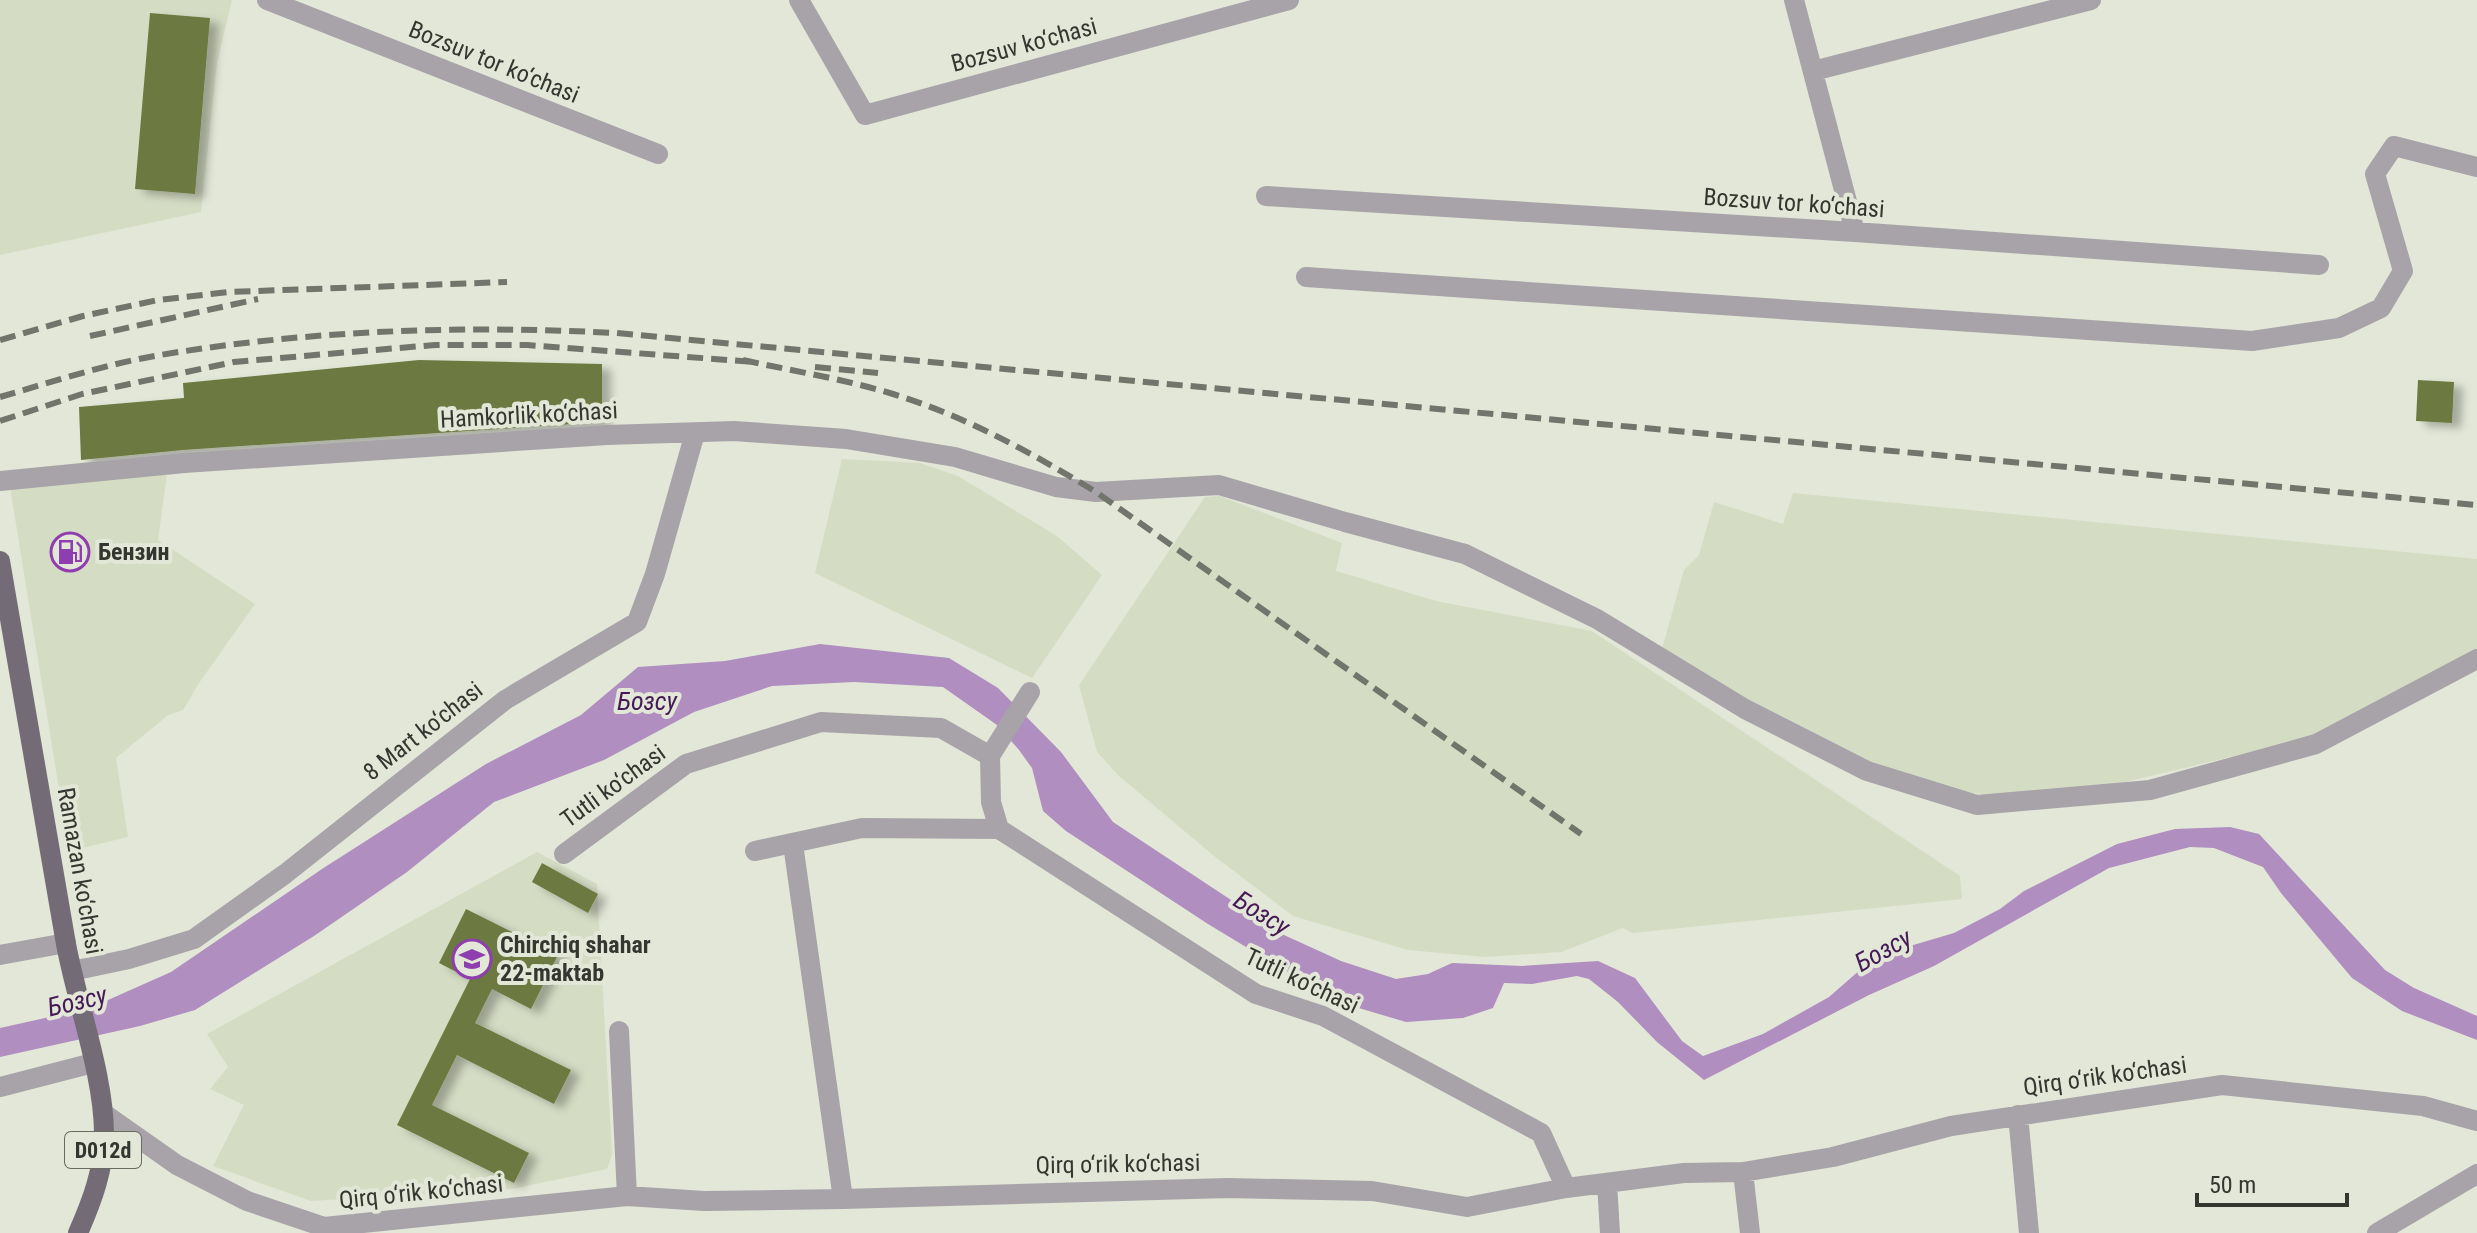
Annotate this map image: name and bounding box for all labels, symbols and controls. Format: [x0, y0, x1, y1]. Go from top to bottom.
street label: Bozsuv ko‘chasi [948, 12, 1100, 78]
street label: Bozsuv tor ko‘chasi [405, 15, 583, 109]
street label: Bozsuv tor ko‘chasi [1703, 183, 1885, 223]
street label: Hamkorlik ko‘chasi [439, 396, 619, 434]
fuel station icon: Бензин [49, 531, 91, 573]
place label: Бензин [98, 538, 169, 566]
street label: 8 Mart ko‘chasi [358, 676, 488, 786]
water label: Бозсу [617, 686, 679, 716]
street label: Tutli ko‘chasi [555, 739, 671, 833]
street label: Ramazan ko‘chasi [52, 785, 108, 957]
water label: Бозсу [1229, 884, 1297, 942]
water label: Бозсу [1849, 922, 1918, 978]
place label: Chirchiq shahar 22-maktab [500, 931, 651, 987]
school or university icon: Chirchiq shahar 22-maktab [451, 938, 493, 980]
street label: Tutli ko‘chasi [1241, 942, 1363, 1020]
water label: Бозсу [44, 979, 111, 1022]
street label: Qirq o‘rik ko‘chasi [2022, 1051, 2188, 1101]
road number: D012d [65, 1132, 141, 1168]
street label: Qirq o‘rik ko‘chasi [1035, 1149, 1201, 1179]
scale bar [2197, 1157, 2347, 1207]
street label: Qirq o‘rik ko‘chasi [338, 1169, 504, 1215]
text: 50 m [2209, 1171, 2256, 1199]

